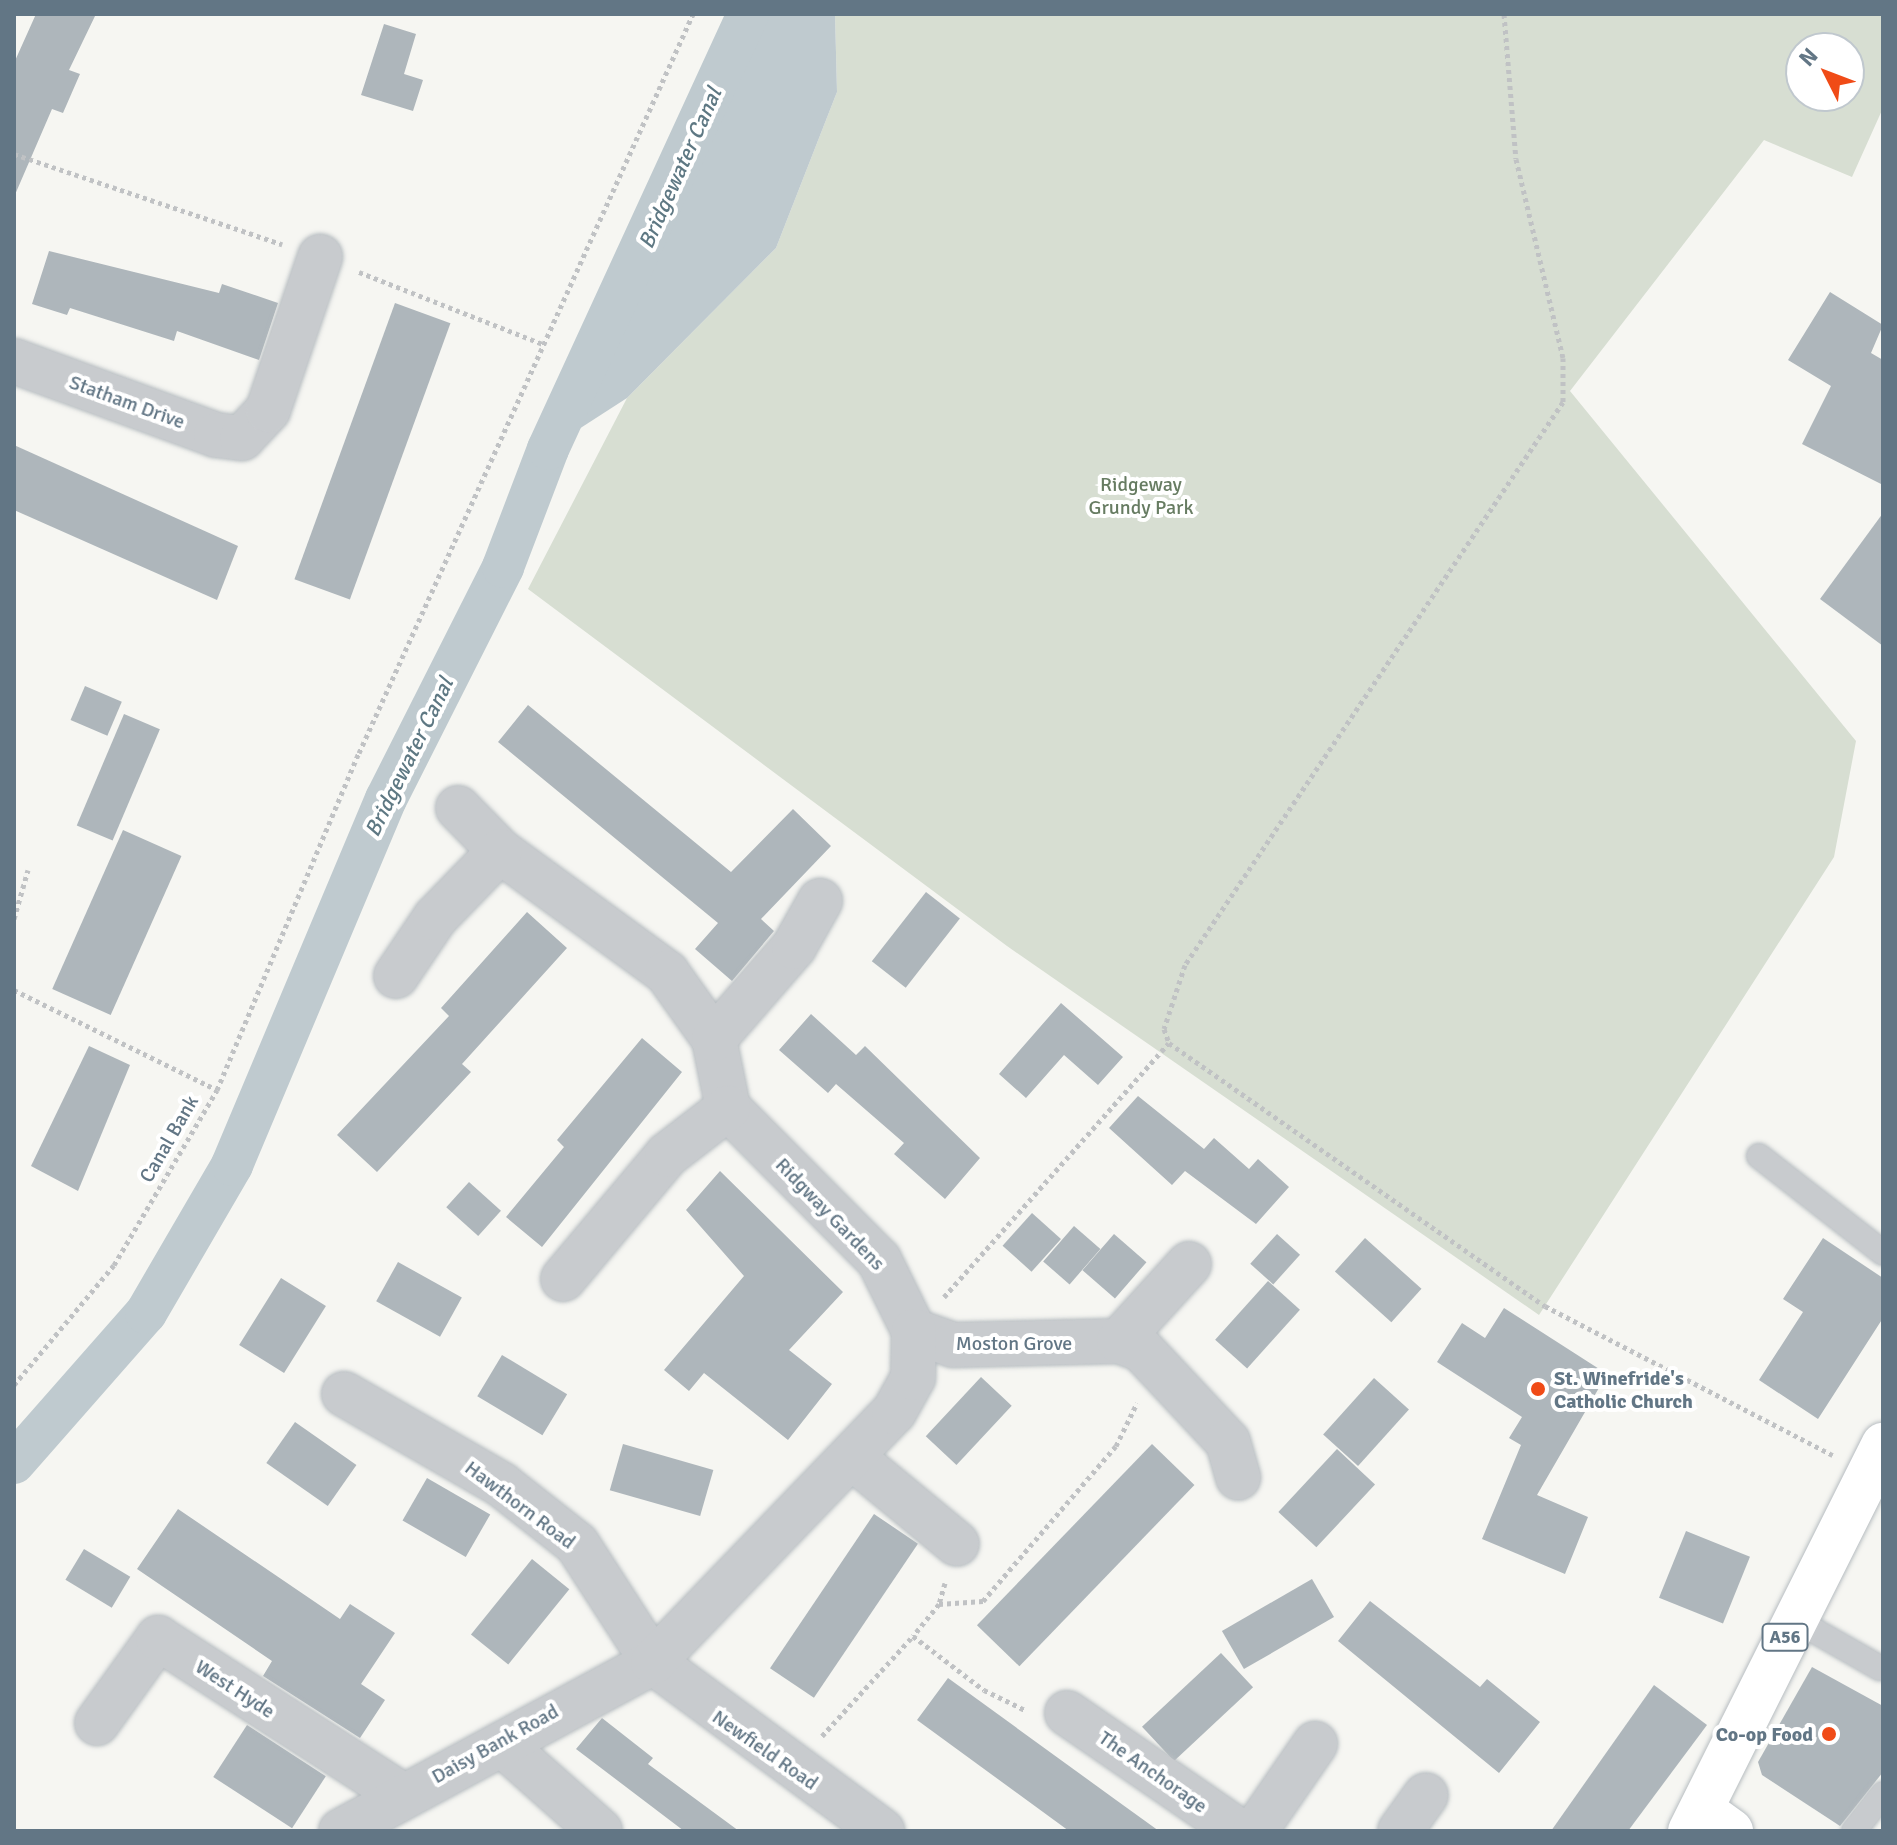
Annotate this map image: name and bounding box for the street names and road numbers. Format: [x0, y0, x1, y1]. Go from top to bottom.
street label: Statham Drive [66, 370, 188, 434]
street label: Canal Bank [134, 1091, 204, 1187]
street label: Ridgway Gardens [770, 1153, 890, 1275]
street label: Moston Grove [956, 1331, 1072, 1355]
street label: Hawthorn Road [460, 1456, 580, 1554]
road number: A56 [1761, 1623, 1809, 1651]
street label: West Hyde [191, 1655, 279, 1723]
street label: Daisy Bank Road [427, 1699, 563, 1789]
street label: Newfield Road [708, 1705, 822, 1795]
street label: The Anchorage [1094, 1726, 1212, 1818]

